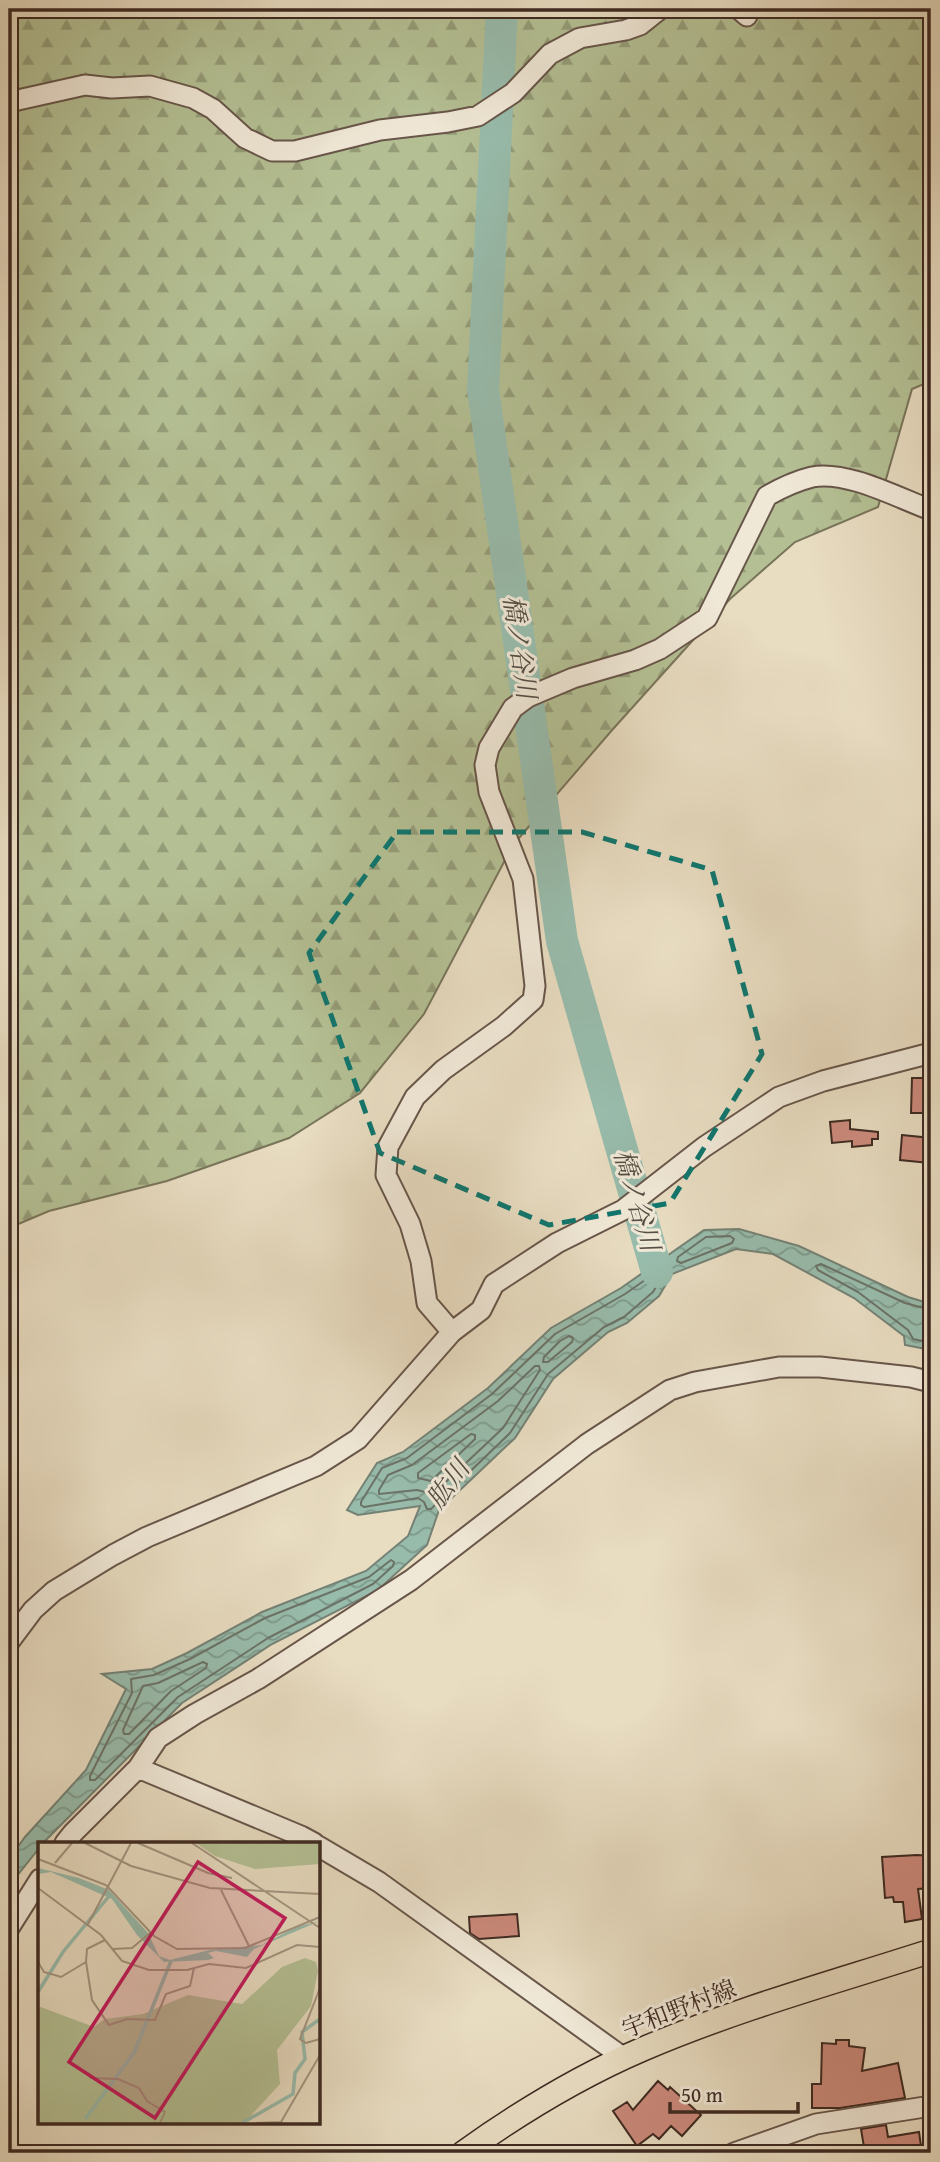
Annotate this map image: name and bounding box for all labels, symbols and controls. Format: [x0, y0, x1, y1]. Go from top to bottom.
water label: 橋ノ谷川 [494, 593, 547, 704]
water label: 橋ノ谷川 [604, 1144, 671, 1258]
water label: 肱川 [417, 1449, 480, 1516]
inset map [38, 1842, 320, 2124]
street label: 宇和野村線 [617, 1971, 741, 2046]
scale bar [670, 2071, 798, 2115]
text: 50 m [681, 2079, 723, 2110]

